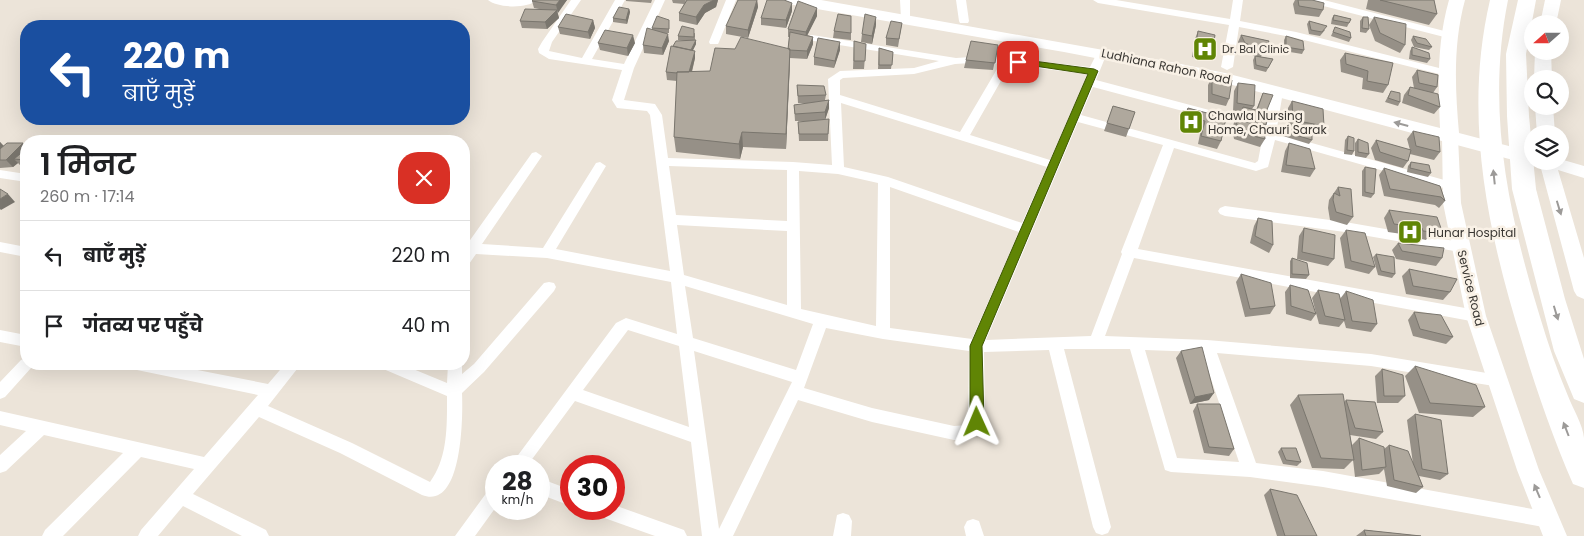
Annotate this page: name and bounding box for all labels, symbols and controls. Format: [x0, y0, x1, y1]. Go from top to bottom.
north arrow [1524, 15, 1569, 60]
map controls [1524, 15, 1569, 170]
text: 220 m [123, 31, 230, 80]
hospital icon: Dr. Bal Clinic [1192, 36, 1218, 62]
icon: left [40, 40, 105, 105]
pin [997, 41, 1039, 83]
place label: Dr. Bal Clinic [1222, 41, 1290, 57]
street label: Ludhiana Rahon Road [1100, 44, 1232, 88]
icon: arrive [1004, 48, 1032, 76]
button: search [1524, 70, 1569, 115]
text: बाएँ मुड़ें [123, 78, 195, 109]
place label: Chawla Nursing Home, Chauri Sarak [1208, 107, 1327, 138]
hospital icon: Chawla Nursing Home, Chauri Sarak [1178, 109, 1204, 135]
one-way arrow [1393, 120, 1408, 128]
button: layers [1524, 125, 1569, 170]
text: 1 मिनट [40, 143, 136, 186]
button: close [398, 152, 450, 204]
one-way arrow [1490, 168, 1498, 184]
text: 260 m · 17:14 [40, 185, 135, 208]
one-way arrow [1556, 201, 1564, 216]
hospital icon: Hunar Hospital [1397, 219, 1423, 245]
place label: Hunar Hospital [1428, 224, 1516, 241]
icon: left [40, 242, 68, 270]
text: बाएँ मुड़ें [83, 242, 145, 269]
text: 220 m [392, 242, 450, 269]
street label: Service Road [1453, 248, 1489, 328]
one-way arrow [1552, 305, 1560, 320]
icon: arrive [40, 312, 68, 340]
text: गंतव्य पर पहुँचे [83, 312, 203, 339]
text: 40 m [401, 312, 450, 339]
position arrow [950, 395, 1002, 447]
one-way arrow [1562, 421, 1569, 436]
speed limit sign: 30 [560, 455, 625, 520]
text: 28 [502, 464, 533, 499]
one-way arrow [1532, 484, 1540, 498]
text: km/h [502, 491, 533, 508]

